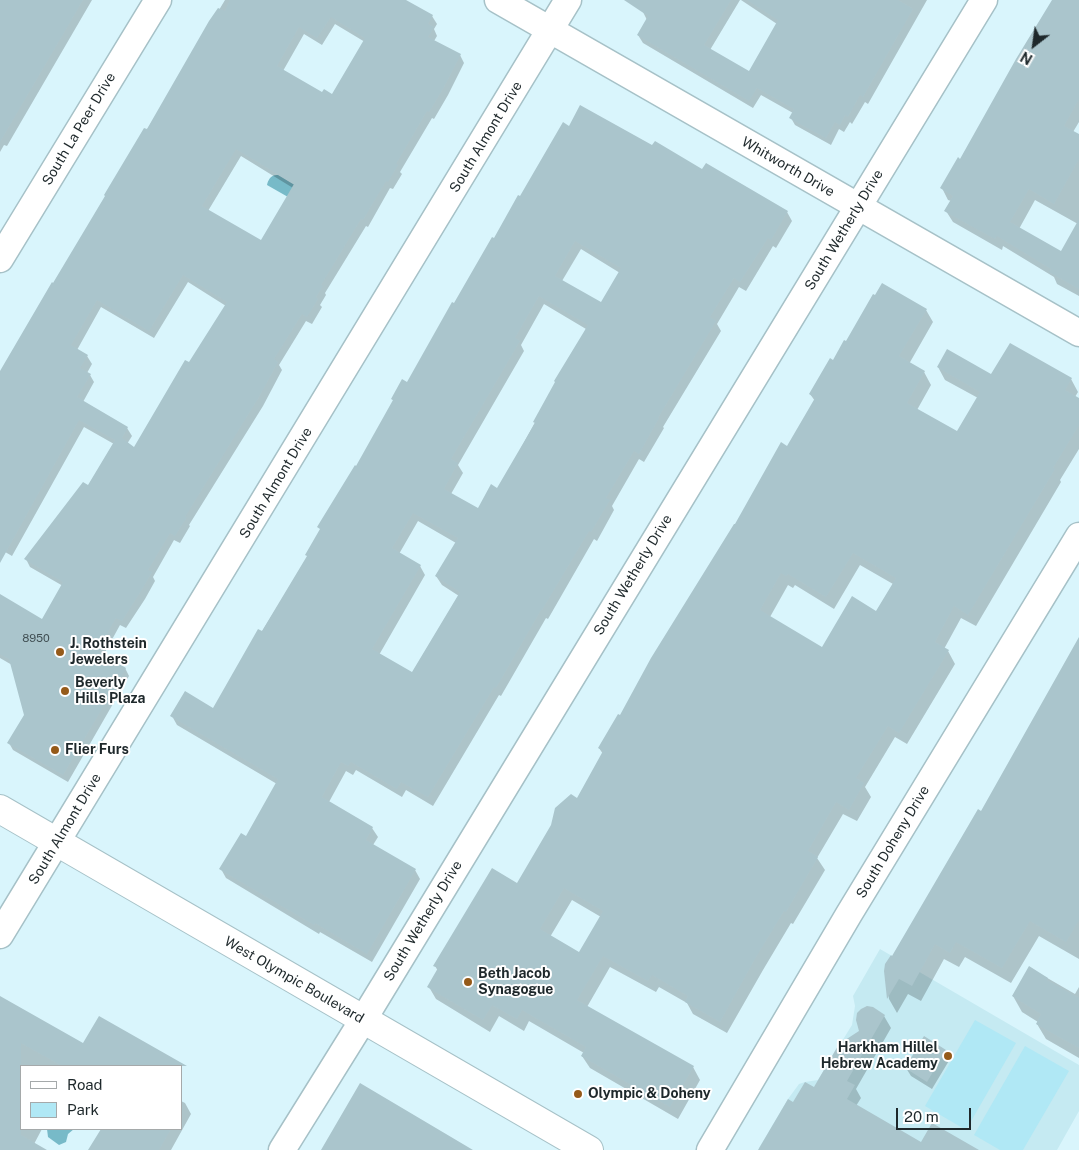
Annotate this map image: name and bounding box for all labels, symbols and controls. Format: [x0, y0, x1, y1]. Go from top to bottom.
north arrow [1009, 20, 1059, 70]
text: N [1018, 48, 1035, 68]
street label: South La Peer Drive [39, 70, 119, 188]
street label: South Almont Drive [446, 78, 526, 196]
street label: Whitworth Drive [738, 134, 838, 200]
street label: South Wetherly Drive [801, 167, 887, 293]
street label: South Almont Drive [236, 424, 316, 542]
street label: South Wetherly Drive [590, 512, 676, 638]
house number: 8950 [22, 632, 50, 646]
place label: J. Rothstein Jewelers [70, 636, 147, 669]
marker: J. Rothstein Jewelers [54, 646, 66, 658]
place label: Beverly Hills Plaza [75, 675, 146, 708]
marker: Beverly Hills Plaza [59, 685, 71, 697]
place label: Flier Furs [65, 742, 129, 758]
marker: Flier Furs [49, 744, 61, 756]
street label: South Almont Drive [25, 770, 105, 888]
street label: South Doheny Drive [853, 783, 933, 901]
street label: South Wetherly Drive [380, 858, 466, 984]
street label: West Olympic Boulevard [221, 933, 367, 1027]
place label: Beth Jacob Synagogue [478, 966, 553, 999]
marker: Beth Jacob Synagogue [462, 976, 474, 988]
place label: Harkham Hillel Hebrew Academy [821, 1040, 938, 1072]
marker: Harkham Hillel Hebrew Academy [942, 1050, 954, 1062]
legend [20, 1065, 182, 1130]
text: Road [67, 1076, 103, 1093]
place label: Olympic & Doheny [588, 1086, 711, 1102]
marker: Olympic & Doheny [572, 1088, 584, 1100]
scale bar [899, 1098, 974, 1130]
text: Park [67, 1101, 99, 1118]
text: 20 m [904, 1108, 939, 1125]

